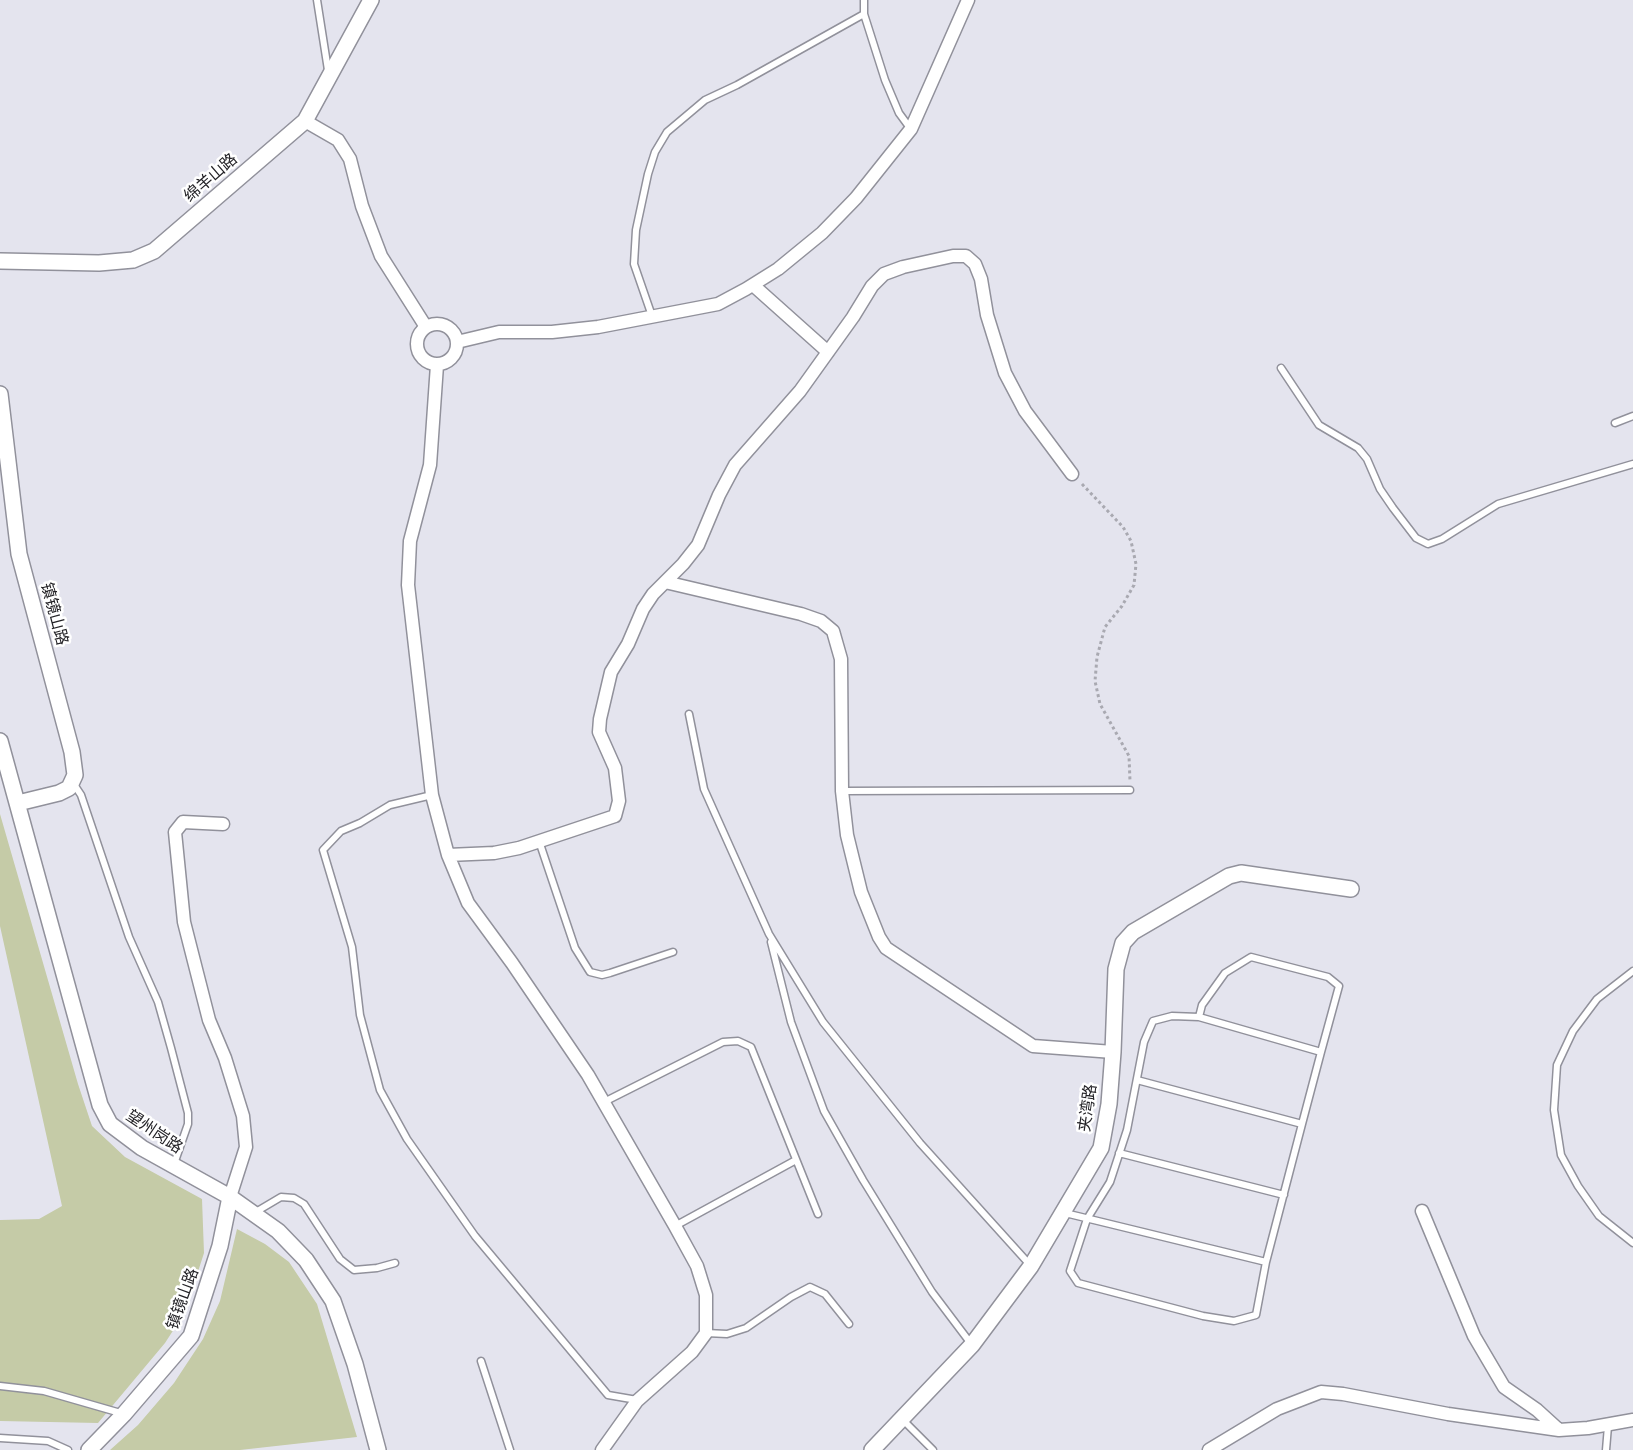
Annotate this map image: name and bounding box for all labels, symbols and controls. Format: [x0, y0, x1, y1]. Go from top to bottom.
street label: 绵羊山路 [181, 150, 241, 206]
street label: 镇镜山路 [36, 581, 72, 647]
street label: 夹湾路 [1075, 1083, 1101, 1133]
street label: 望州岗路 [122, 1106, 186, 1158]
street label: 镇镜山路 [163, 1266, 203, 1332]

